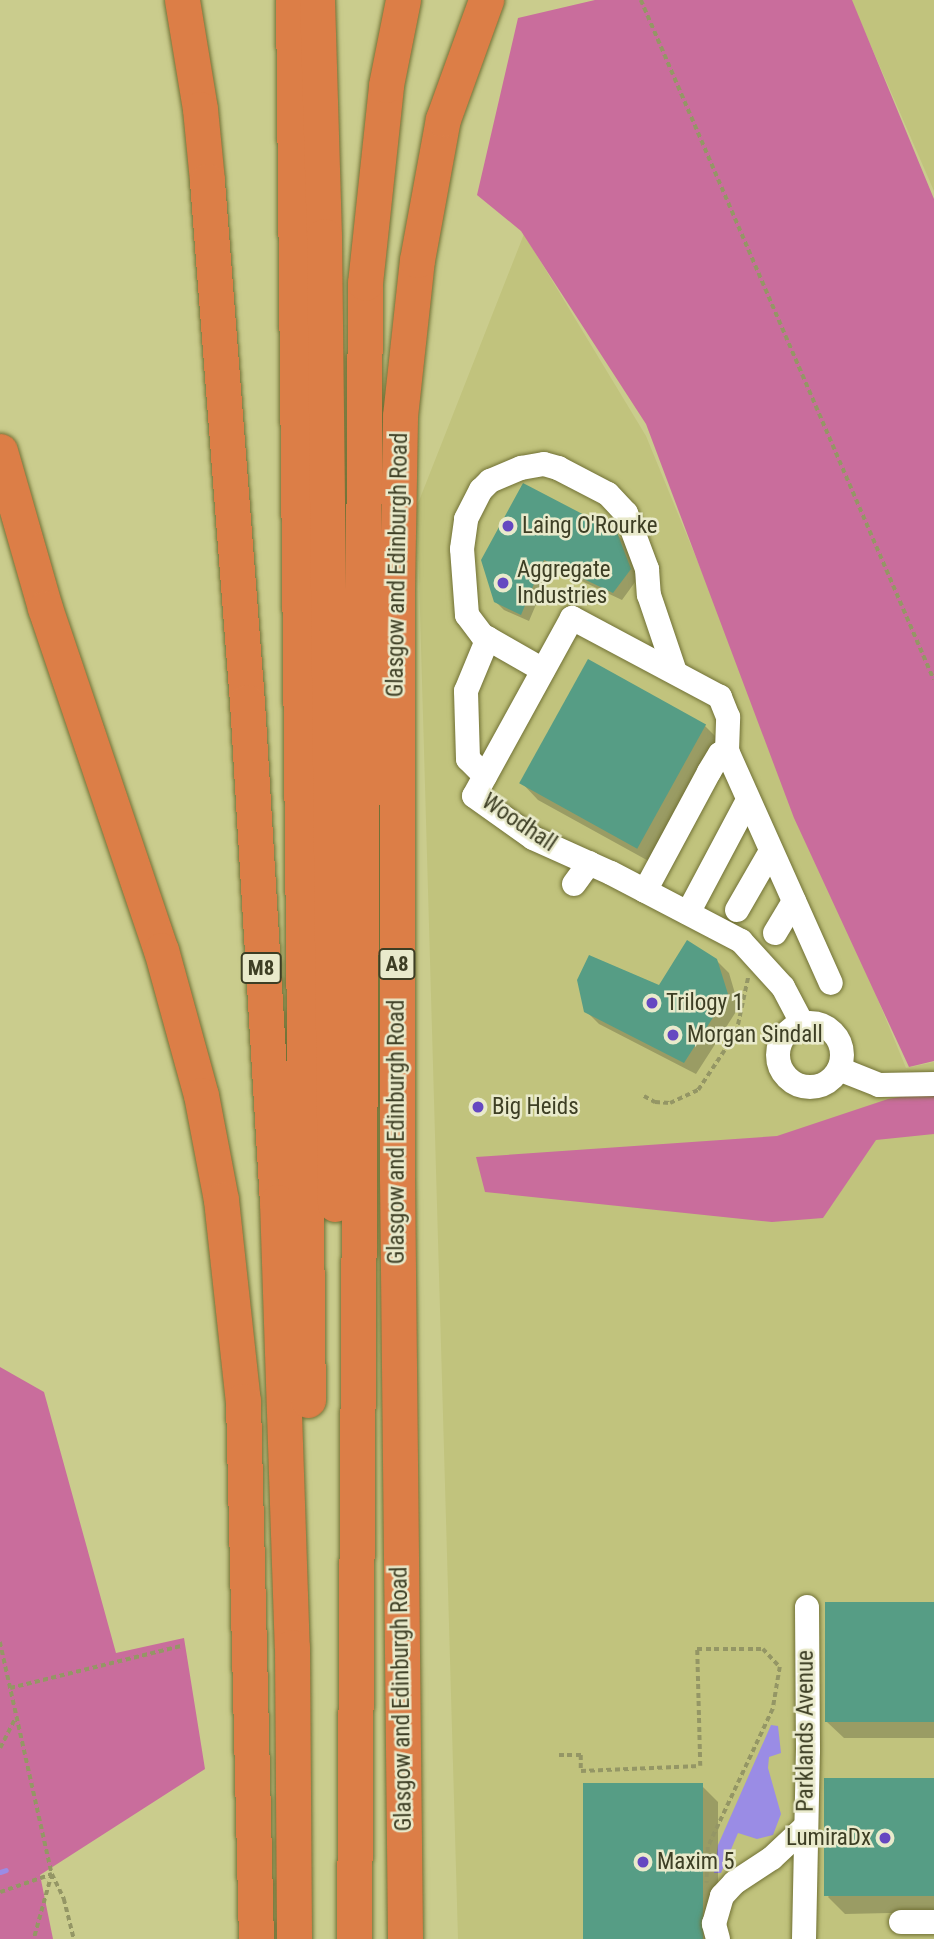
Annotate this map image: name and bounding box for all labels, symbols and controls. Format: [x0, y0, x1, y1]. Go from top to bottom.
street label: Glasgow and Edinburgh Road [382, 433, 414, 697]
place label: Laing O'Rourke [522, 512, 658, 540]
marker: Laing O'Rourke [500, 518, 516, 534]
place label: Aggregate Industries [517, 556, 610, 610]
marker: Aggregate Industries [495, 575, 511, 591]
street label: Woodhall [476, 788, 562, 858]
road number: A8 [378, 946, 416, 982]
road number: M8 [240, 950, 282, 986]
place label: Trilogy 1 [666, 989, 744, 1017]
marker: Trilogy 1 [644, 995, 660, 1011]
street label: Glasgow and Edinburgh Road [383, 1000, 411, 1264]
place label: Morgan Sindall [687, 1021, 823, 1049]
marker: Morgan Sindall [665, 1027, 681, 1043]
place label: Big Heids [492, 1093, 579, 1121]
marker: Big Heids [470, 1099, 486, 1115]
street label: Glasgow and Edinburgh Road [386, 1567, 418, 1831]
street label: Parklands Avenue [792, 1650, 820, 1812]
place label: LumiraDx [786, 1824, 871, 1852]
marker: LumiraDx [877, 1830, 893, 1846]
place label: Maxim 5 [657, 1848, 735, 1876]
marker: Maxim 5 [635, 1854, 651, 1870]

